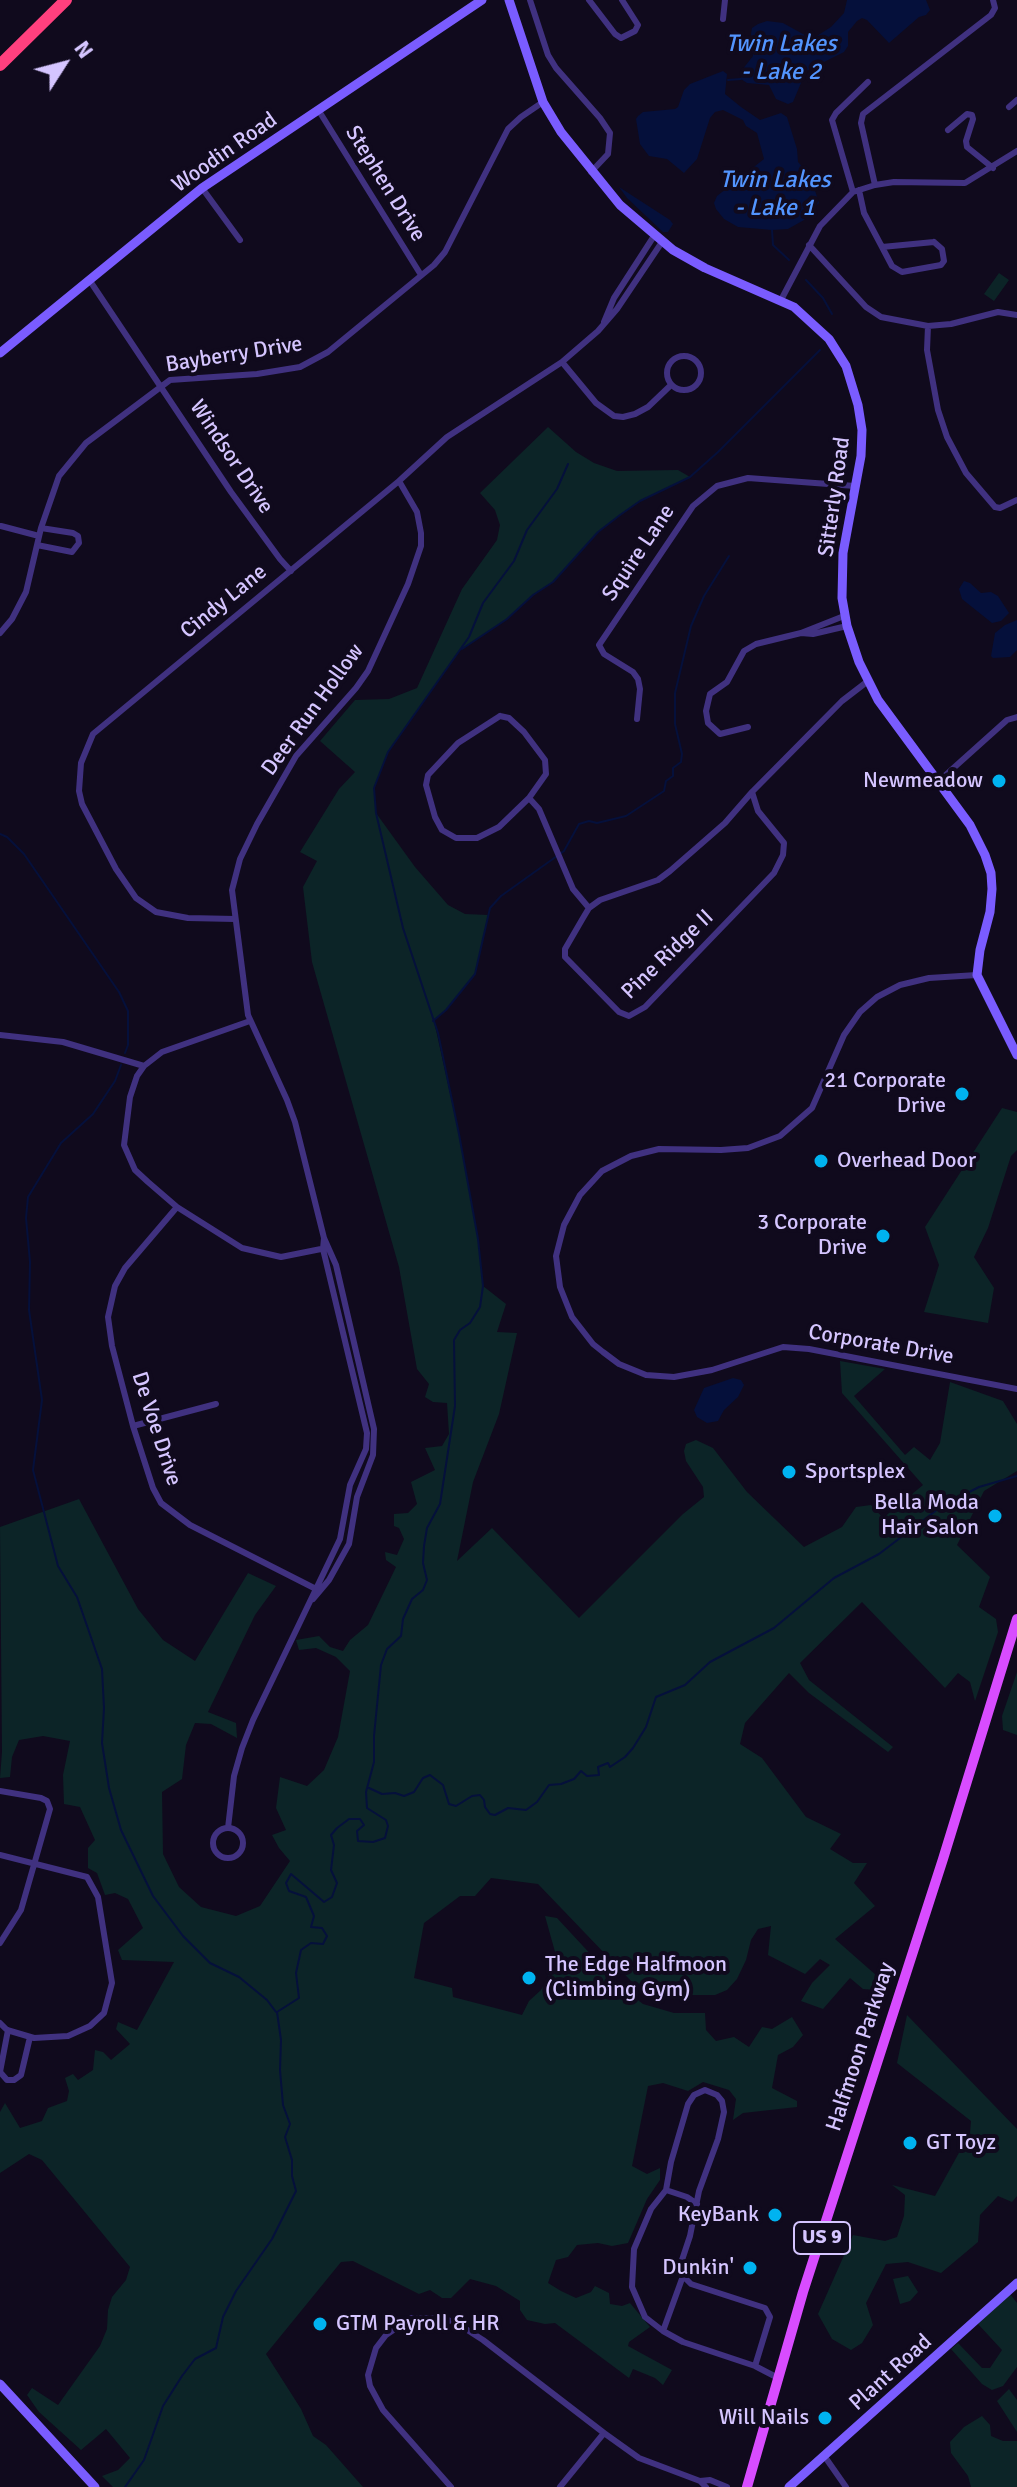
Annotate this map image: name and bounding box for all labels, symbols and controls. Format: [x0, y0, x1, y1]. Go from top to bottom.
north arrow [24, 24, 104, 104]
water label: Twin Lakes - Lake 2 [725, 31, 837, 87]
text: N [68, 35, 99, 64]
street label: Woodin Road [167, 107, 283, 199]
street label: Stephen Drive [339, 121, 431, 247]
water label: Twin Lakes - Lake 1 [719, 167, 831, 223]
street label: Bayberry Drive [164, 331, 304, 379]
street label: Windsor Drive [183, 395, 279, 519]
street label: Sitterly Road [814, 435, 856, 559]
street label: Squire Lane [597, 500, 681, 606]
street label: Cindy Lane [175, 559, 273, 645]
street label: Deer Run Hollow [256, 639, 370, 781]
place label: Newmeadow [863, 768, 983, 794]
marker: Newmeadow [990, 772, 1008, 790]
street label: Pine Ridge II [617, 905, 719, 1005]
place label: 21 Corporate Drive [824, 1068, 946, 1120]
marker: 21 Corporate Drive [953, 1085, 971, 1103]
place label: Overhead Door [837, 1148, 976, 1174]
marker: Overhead Door [812, 1152, 830, 1170]
place label: 3 Corporate Drive [757, 1210, 867, 1262]
marker: 3 Corporate Drive [874, 1227, 892, 1245]
street label: Corporate Drive [806, 1319, 956, 1371]
street label: De Voe Drive [125, 1369, 187, 1489]
place label: Sportsplex [805, 1459, 905, 1485]
marker: Sportsplex [780, 1463, 798, 1481]
place label: Bella Moda Hair Salon [874, 1490, 979, 1542]
marker: Bella Moda Hair Salon [986, 1507, 1004, 1525]
place label: The Edge Halfmoon (Climbing Gym) [545, 1952, 727, 2004]
street label: Halfmoon Parkway [821, 1959, 901, 2135]
marker: The Edge Halfmoon (Climbing Gym) [520, 1969, 538, 1987]
place label: GT Toyz [926, 2130, 996, 2156]
marker: GT Toyz [901, 2134, 919, 2152]
place label: KeyBank [678, 2202, 759, 2228]
marker: KeyBank [766, 2206, 784, 2224]
road number: US 9 [794, 2222, 850, 2254]
place label: Dunkin' [662, 2255, 734, 2281]
marker: Dunkin' [741, 2259, 759, 2277]
place label: GTM Payroll & HR [336, 2311, 500, 2337]
marker: GTM Payroll & HR [311, 2315, 329, 2333]
street label: Plant Road [844, 2329, 938, 2417]
place label: Will Nails [719, 2405, 809, 2431]
marker: Will Nails [816, 2409, 834, 2427]

